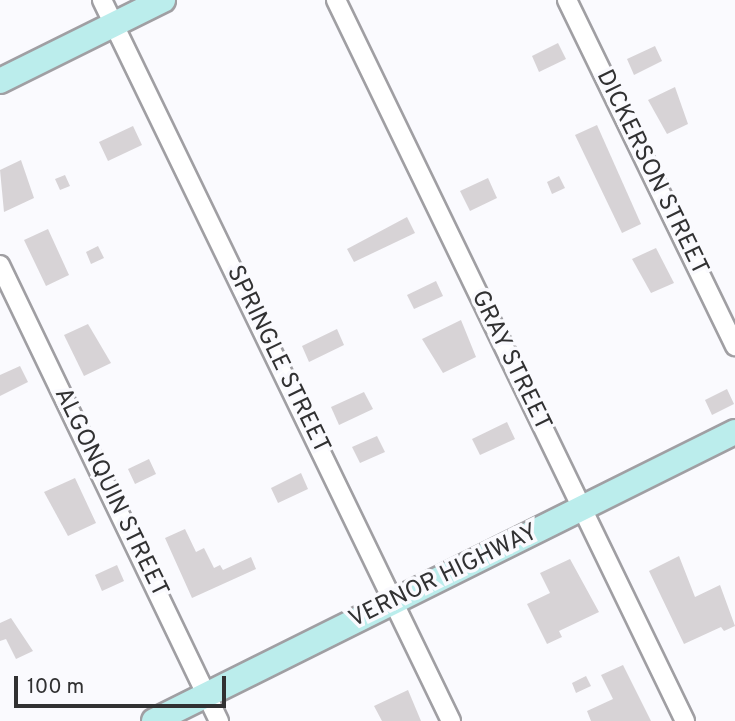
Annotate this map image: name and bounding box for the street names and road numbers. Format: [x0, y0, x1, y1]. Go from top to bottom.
street label: DICKERSON STREET [589, 66, 713, 280]
street label: SPRINGLE STREET [219, 261, 335, 459]
street label: GRAY STREET [463, 286, 557, 436]
street label: ALGONQUIN STREET [47, 384, 173, 602]
street label: VERNOR HIGHWAY [345, 519, 543, 635]

